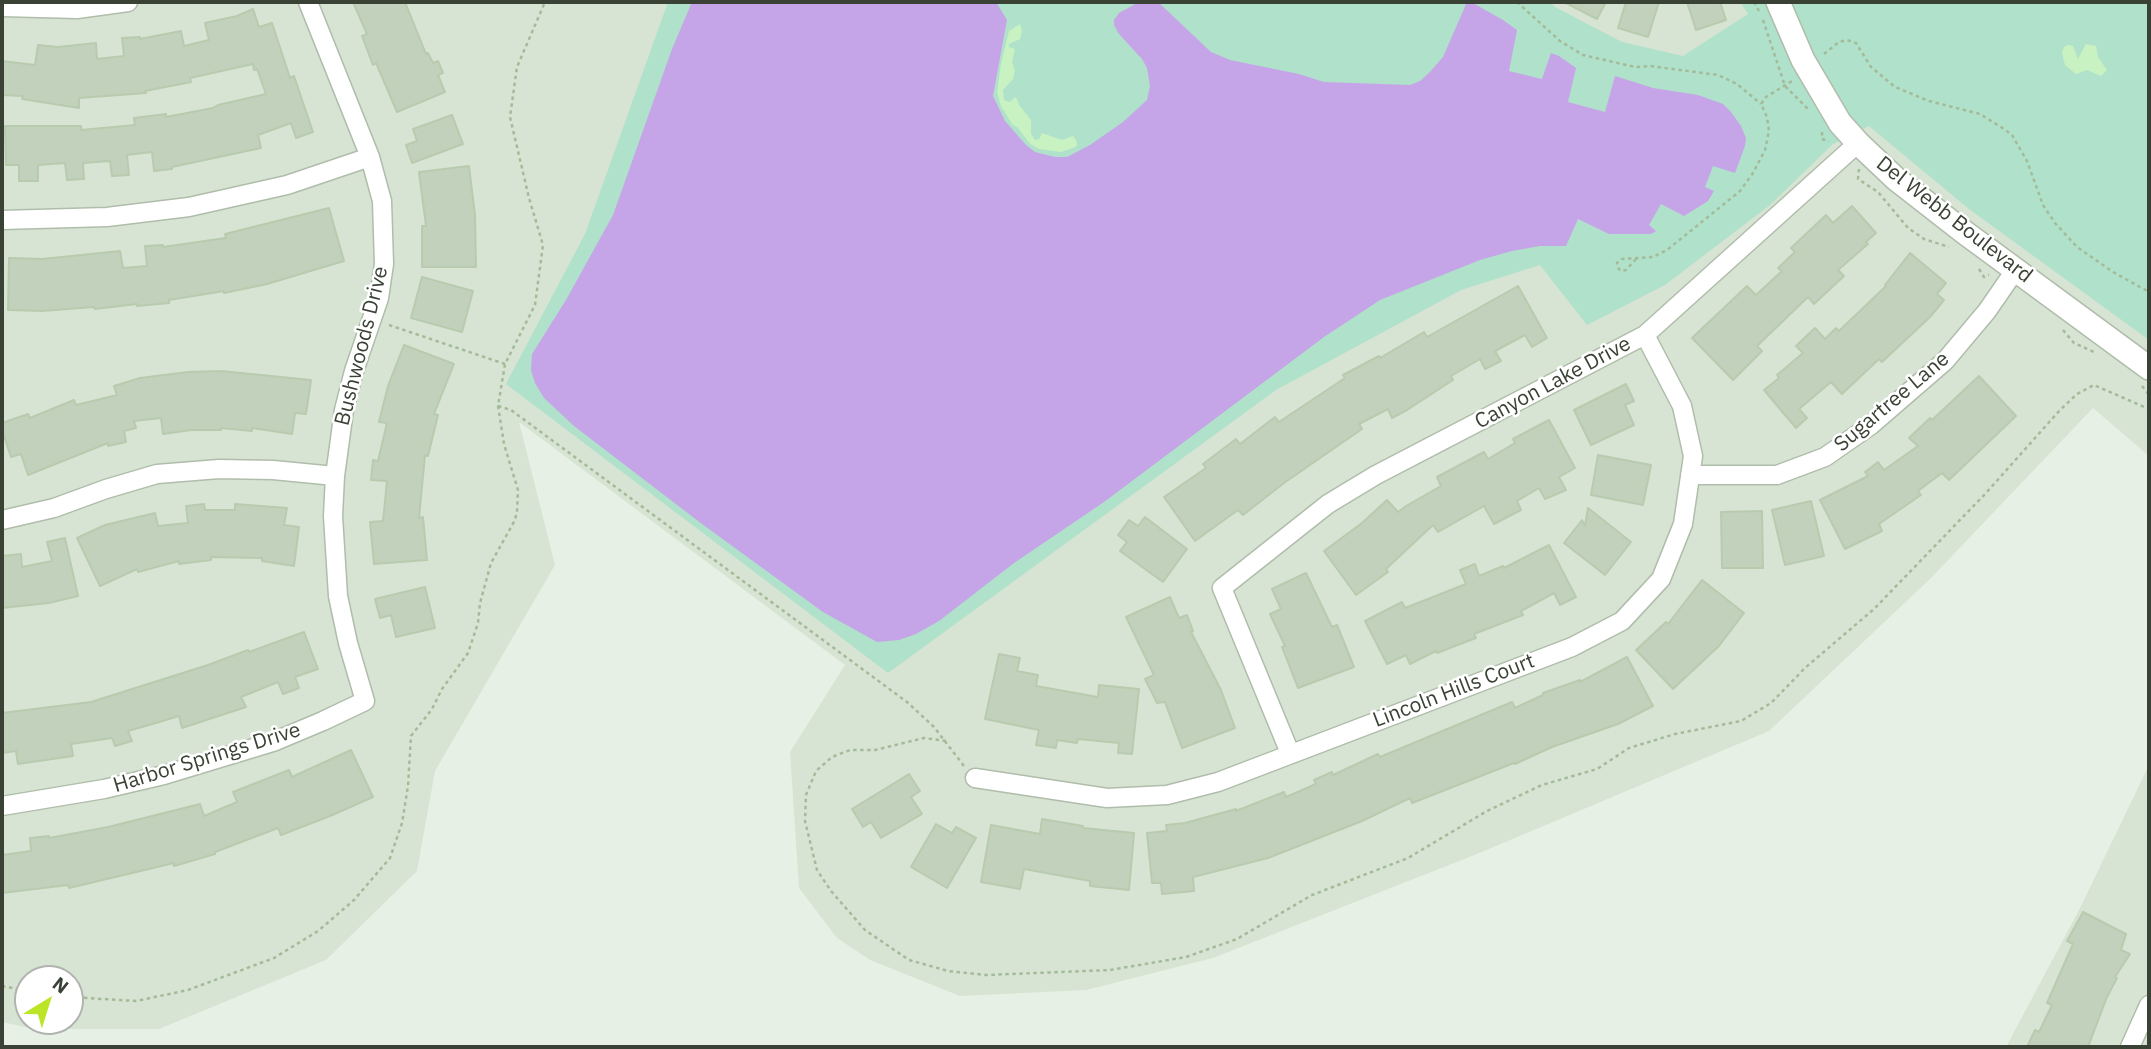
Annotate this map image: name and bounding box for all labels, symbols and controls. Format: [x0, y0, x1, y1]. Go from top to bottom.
street label: Del Webb Boulevard [1871, 151, 2037, 289]
street label: Bushwoods Drive [330, 264, 394, 428]
street label: Canyon Lake Drive [1471, 331, 1635, 435]
street label: Sugartree Lane [1829, 347, 1955, 457]
street label: Lincoln Hills Court [1370, 649, 1538, 733]
street label: Harbor Springs Drive [110, 717, 304, 799]
north arrow [14, 965, 84, 1035]
text: N [48, 971, 74, 999]

